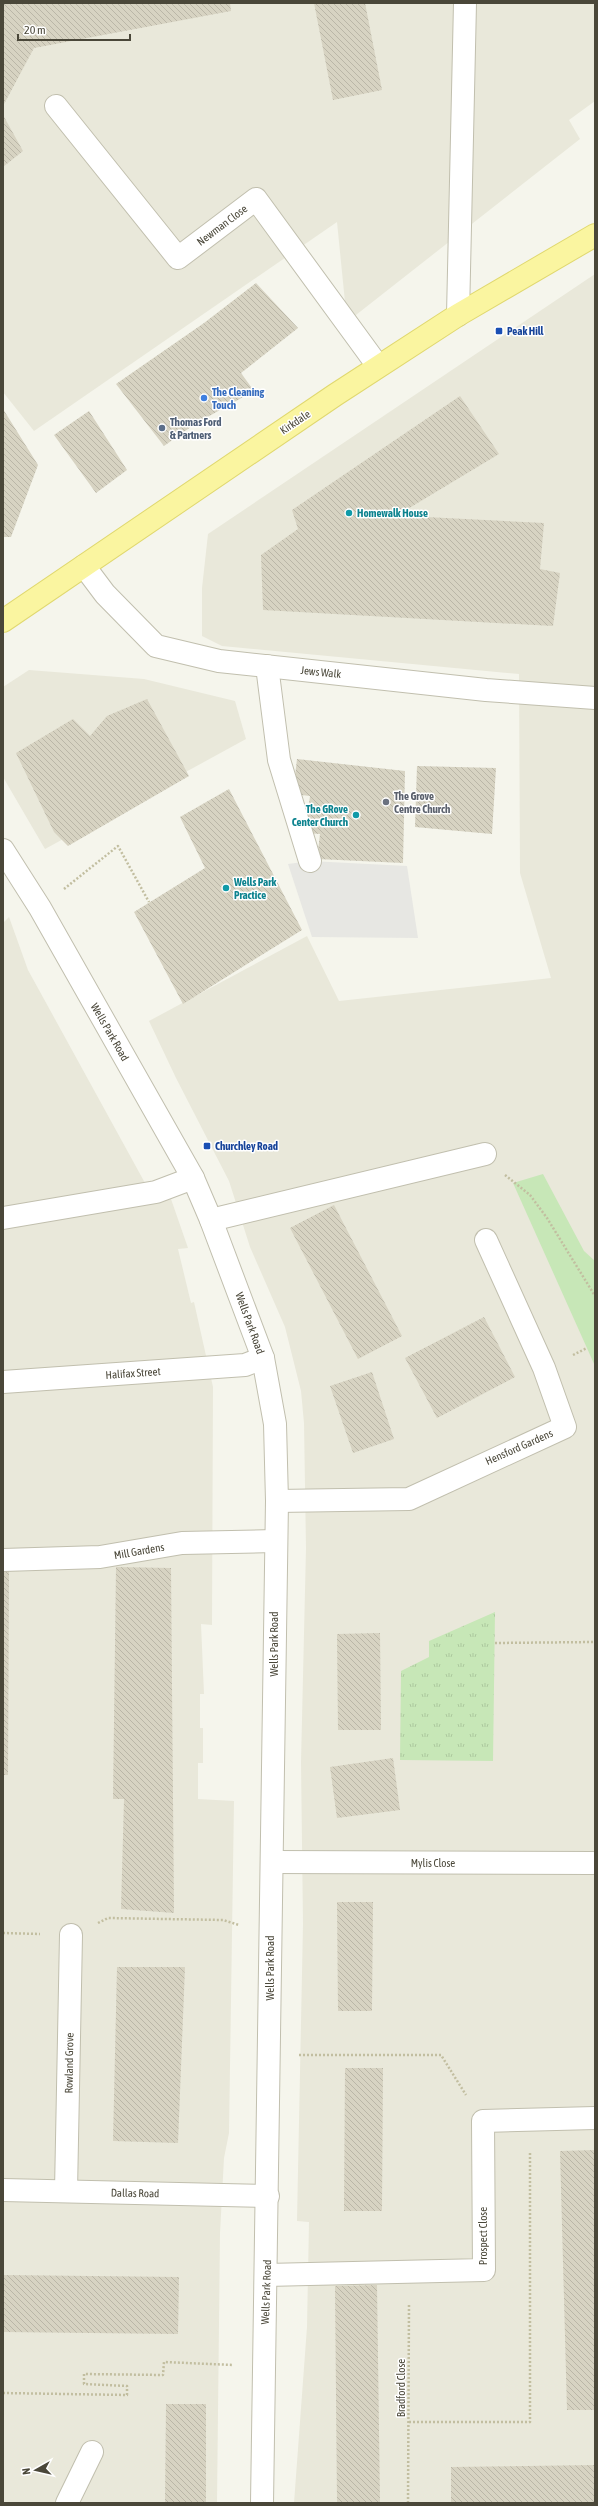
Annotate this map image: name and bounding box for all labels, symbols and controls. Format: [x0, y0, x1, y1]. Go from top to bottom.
scale bar [18, 16, 130, 42]
text: 20 m [24, 23, 46, 37]
street label: Newman Close [195, 202, 249, 248]
place label: Peak Hill [507, 325, 545, 337]
marker: Peak Hill [494, 326, 504, 336]
place label: The Cleaning Touch [212, 386, 265, 411]
marker: The Cleaning Touch [199, 393, 209, 403]
street label: Kirkdale [278, 408, 312, 436]
place label: Thomas Ford & Partners [170, 416, 221, 441]
marker: Thomas Ford & Partners [157, 423, 167, 433]
place label: Homewalk House [357, 507, 428, 519]
marker: Homewalk House [344, 508, 354, 518]
street label: Jews Walk [300, 664, 342, 680]
place label: The Grove Centre Church [394, 790, 450, 815]
marker: The Grove Centre Church [381, 797, 391, 807]
place label: The GRove Center Church [292, 803, 348, 828]
marker: The GRove Center Church [351, 810, 361, 820]
place label: Wells Park Practice [233, 876, 276, 901]
marker: Wells Park Practice [221, 883, 231, 893]
street label: Wells Park Road [89, 1001, 131, 1063]
place label: Churchley Road [215, 1140, 278, 1152]
marker: Churchley Road [202, 1141, 212, 1151]
street label: Wells Park Road [233, 1291, 267, 1355]
street label: Halifax Street [105, 1365, 161, 1381]
street label: Hensford Gardens [483, 1427, 555, 1467]
street label: Mill Gardens [113, 1541, 165, 1561]
street label: Wells Park Road [268, 1612, 280, 1676]
street label: Mylis Close [411, 1857, 455, 1869]
street label: Wells Park Road [264, 1936, 276, 2000]
street label: Rowland Grove [62, 2033, 76, 2093]
street label: Dallas Road [111, 2187, 159, 2199]
street label: Prospect Close [477, 2207, 489, 2265]
street label: Wells Park Road [259, 2259, 273, 2325]
street label: Bradford Close [395, 2359, 407, 2417]
north arrow [16, 2450, 56, 2490]
text: N [20, 2467, 32, 2475]

